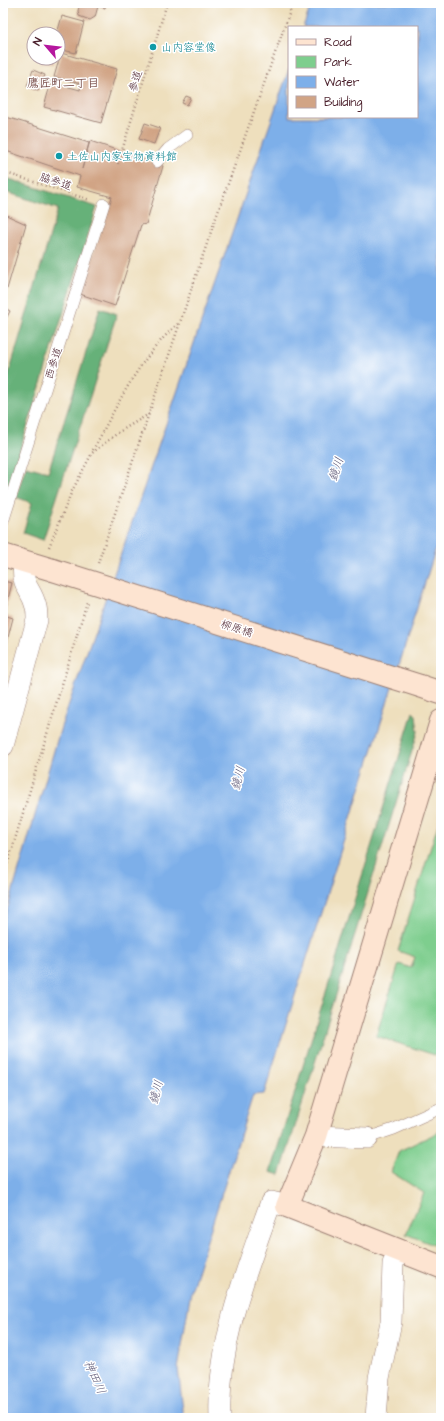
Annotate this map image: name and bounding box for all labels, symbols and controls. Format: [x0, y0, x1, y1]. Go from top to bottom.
north arrow [26, 26, 66, 66]
legend [288, 26, 418, 118]
text: Road [324, 34, 352, 51]
text: N [29, 35, 46, 48]
place label: 山内容堂像 [161, 40, 216, 55]
marker: 山内容堂像 [148, 42, 158, 52]
text: Park [324, 54, 352, 71]
street label: 参道 [125, 68, 146, 94]
text: Water [324, 74, 360, 91]
district label: 鷹匠町二丁目 [27, 75, 99, 92]
text: Building [324, 94, 362, 112]
place label: 土佐山内家宝物資料館 [67, 149, 177, 164]
marker: 土佐山内家宝物資料館 [54, 151, 64, 161]
street label: 脇参道 [38, 169, 74, 194]
street label: 西参道 [41, 345, 66, 381]
water label: 鏡川 [325, 455, 348, 483]
street label: 柳原橋 [219, 616, 255, 641]
water label: 鏡川 [227, 764, 250, 792]
water label: 鏡川 [145, 1078, 168, 1106]
water label: 神田川 [79, 1357, 110, 1397]

